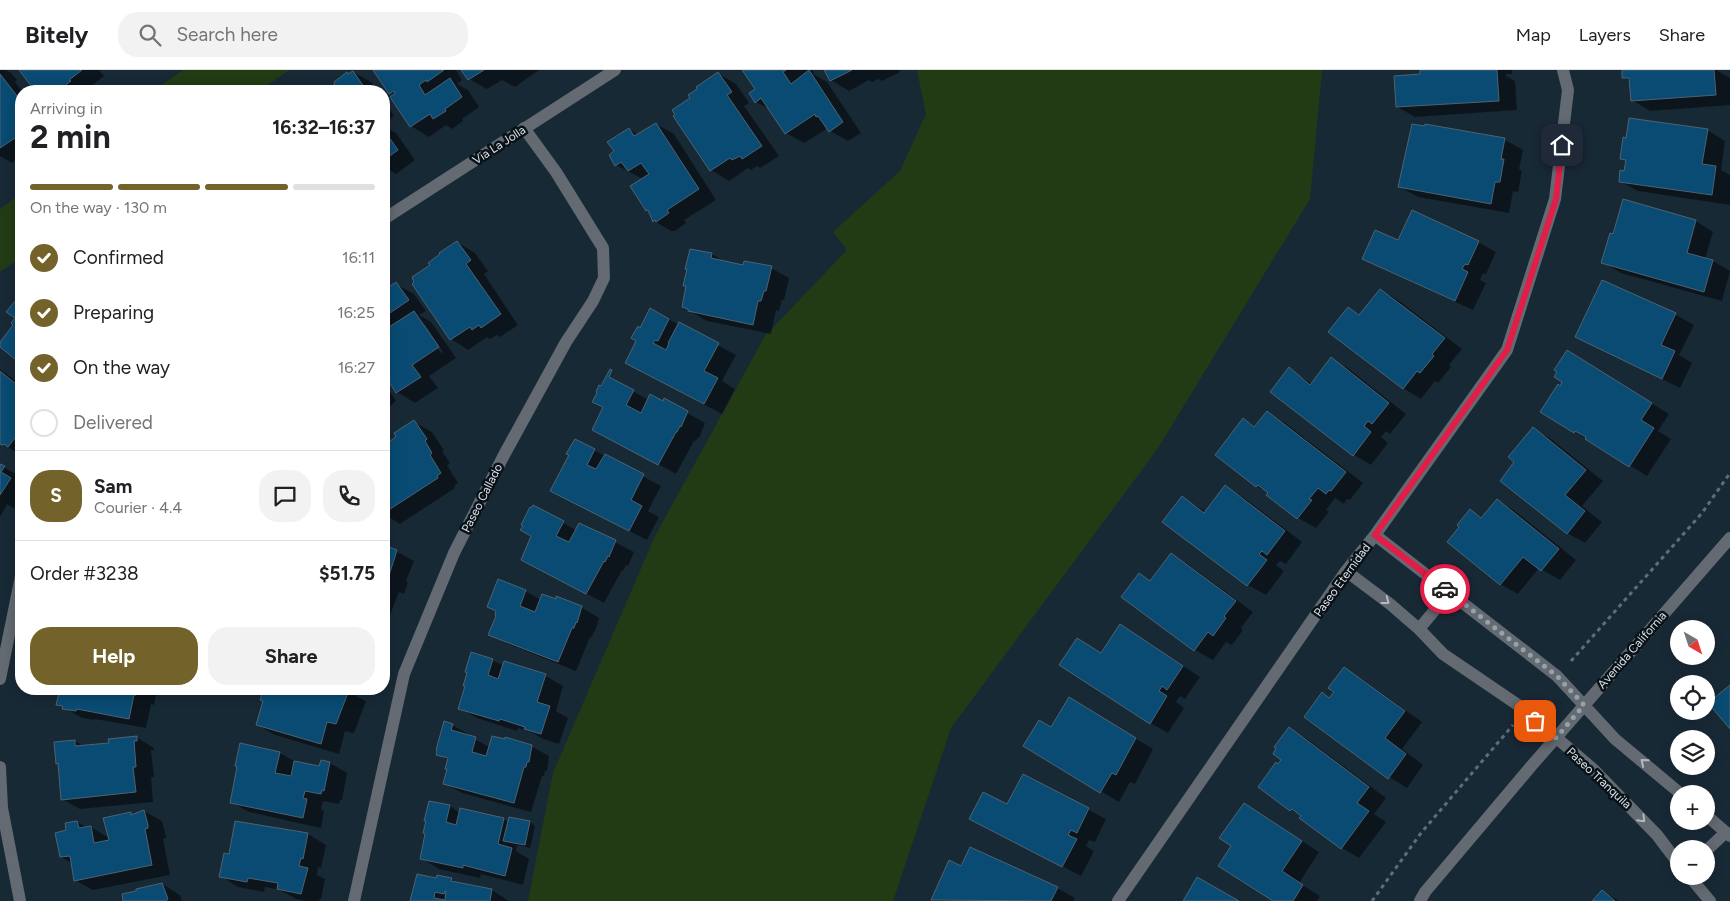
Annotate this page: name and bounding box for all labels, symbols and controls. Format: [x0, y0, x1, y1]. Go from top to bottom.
search box [118, 12, 468, 57]
text: Bitely [25, 20, 88, 49]
icon: search [136, 21, 164, 49]
text: Search here [176, 23, 278, 46]
text: Map [1516, 24, 1551, 46]
text: Layers [1579, 24, 1631, 46]
text: Share [1659, 24, 1705, 46]
text: Arriving in [30, 99, 102, 118]
text: 16:32–16:37 [272, 116, 375, 139]
text: 2 min [30, 118, 111, 156]
street label: Via La Jolla [470, 123, 528, 167]
pin [1541, 124, 1583, 166]
icon: home [1548, 131, 1576, 159]
text: On the way · 130 m [30, 198, 167, 217]
icon: check [30, 244, 58, 272]
text: Confirmed [73, 246, 164, 269]
text: 16:11 [342, 248, 375, 267]
icon: check [30, 299, 58, 327]
text: Preparing [73, 301, 154, 324]
text: 16:25 [337, 303, 375, 322]
icon: check [30, 354, 58, 382]
text: On the way [73, 356, 170, 379]
text: 16:27 [338, 358, 375, 377]
text: Delivered [73, 411, 153, 434]
street label: Paseo Callado [459, 461, 505, 535]
button: chat [259, 470, 311, 522]
button: phone [323, 470, 375, 522]
text: Sam [94, 475, 132, 498]
text: S [50, 484, 62, 507]
text: Courier · 4.4 [94, 498, 182, 517]
street label: Paseo Eternidad [1311, 541, 1373, 619]
text: Order #3238 [30, 562, 139, 585]
text: $51.75 [319, 562, 375, 585]
courier [1420, 564, 1470, 614]
icon: car [1431, 575, 1459, 603]
one-way arrow [1380, 595, 1389, 604]
street label: Avenida California [1595, 609, 1669, 691]
north arrow [1670, 620, 1715, 665]
map controls [1670, 620, 1715, 885]
button: Help [30, 627, 198, 685]
button: Share [208, 627, 375, 685]
button: locate [1670, 675, 1715, 720]
pin [1514, 700, 1556, 742]
icon: bag [1521, 707, 1549, 735]
button: layers [1670, 730, 1715, 775]
street label: Paseo Tranquila [1564, 745, 1634, 811]
one-way arrow [1640, 759, 1649, 768]
button: + [1670, 785, 1715, 830]
one-way arrow [1636, 813, 1645, 822]
button: − [1670, 840, 1715, 885]

